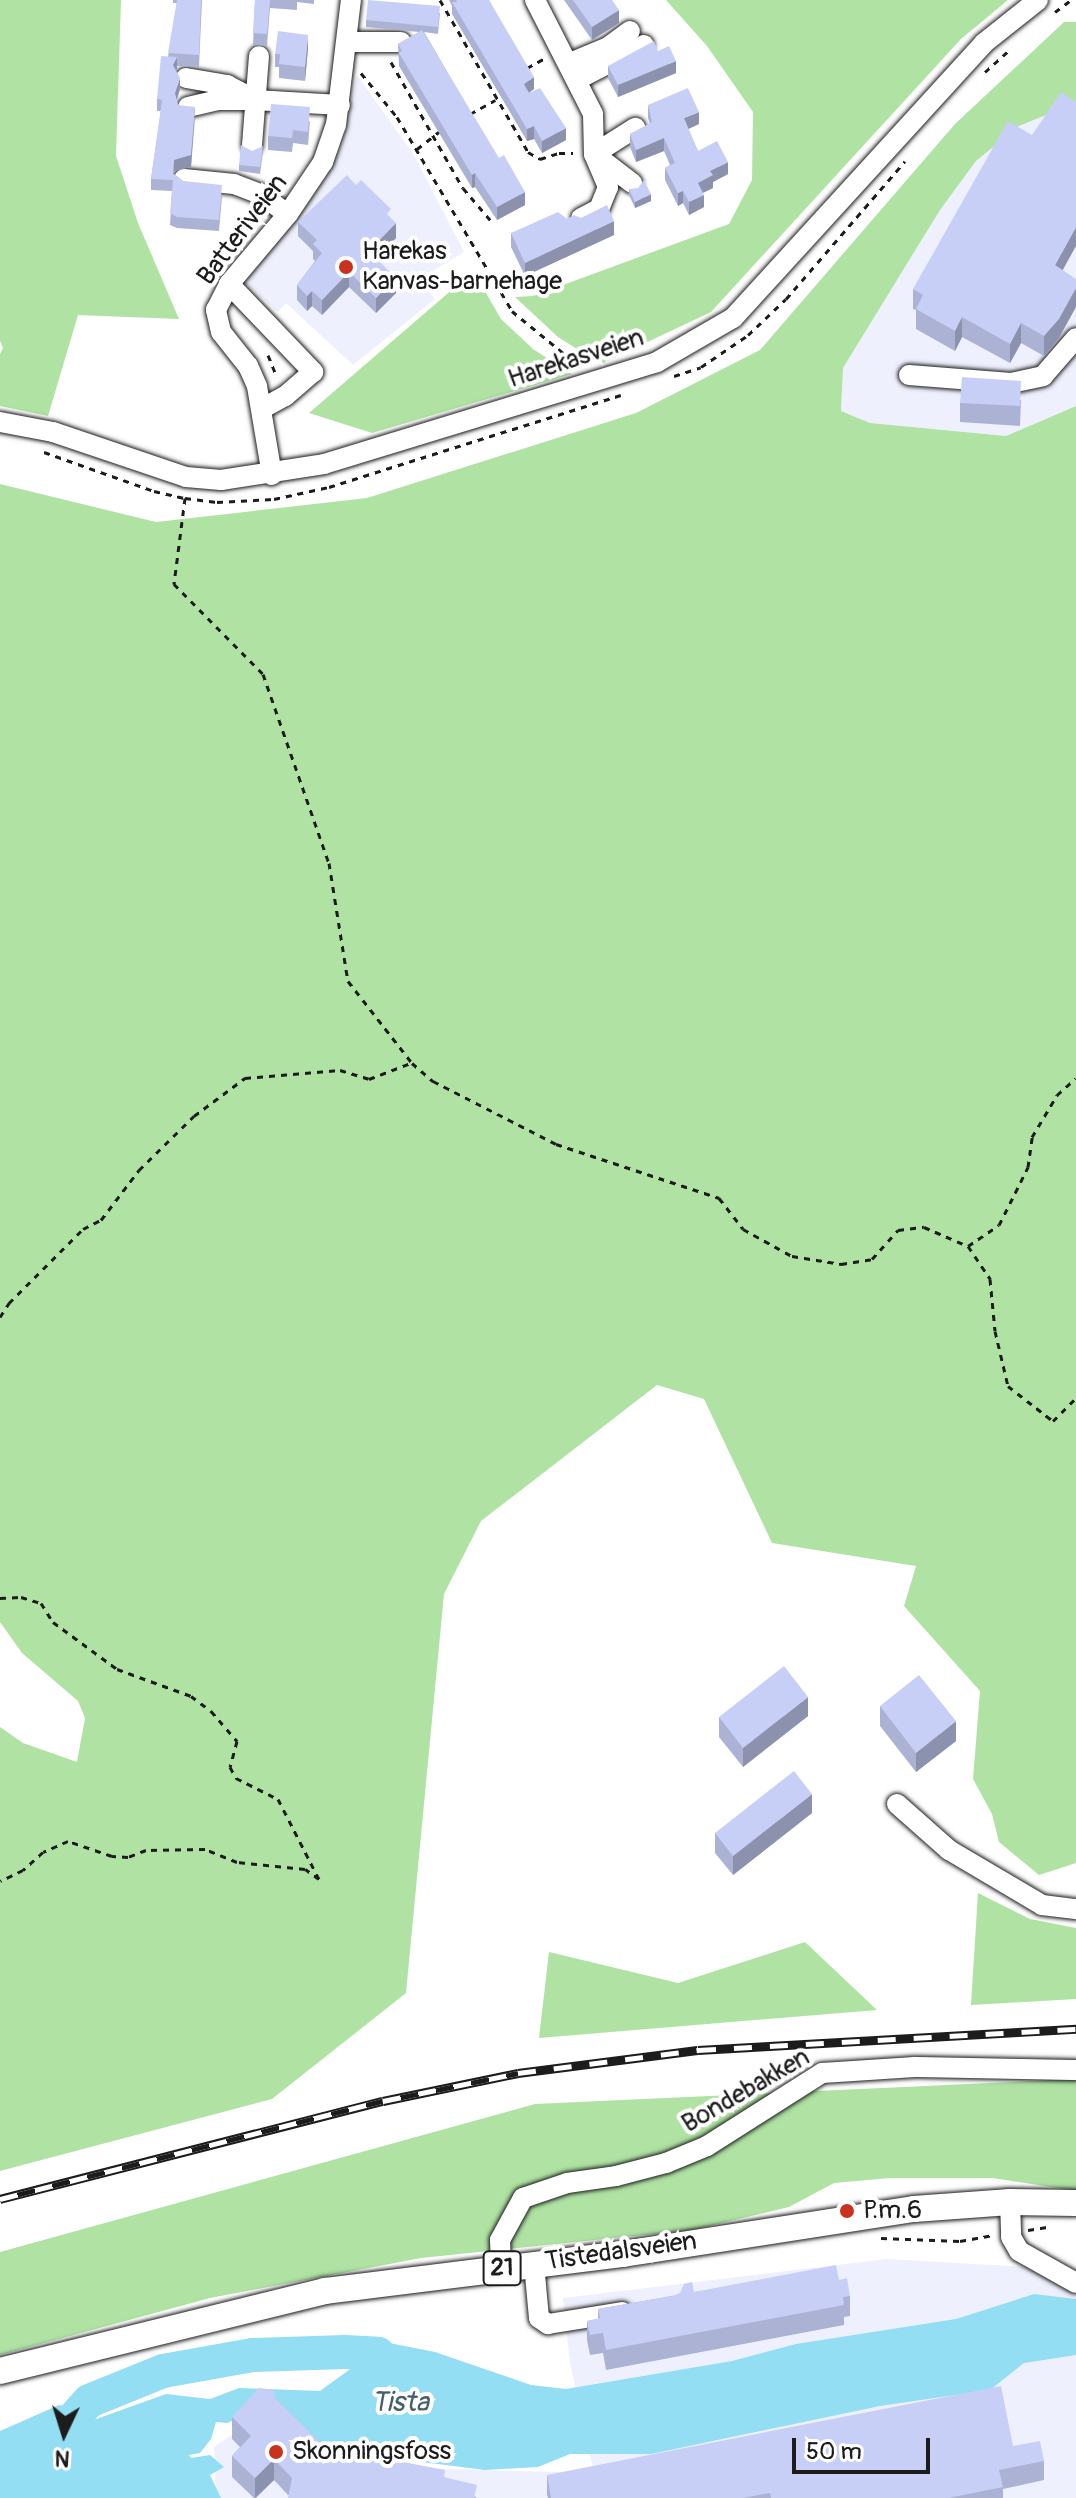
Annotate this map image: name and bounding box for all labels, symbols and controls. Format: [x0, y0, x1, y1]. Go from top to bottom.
street label: Batteriveien [191, 168, 295, 292]
place label: Harekas Kanvas-barnehage [362, 236, 562, 298]
marker: Harekas Kanvas-barnehage [337, 258, 355, 276]
street label: Harekasveien [504, 322, 648, 396]
street label: Bondebakken [676, 2042, 816, 2140]
place label: P.m.6 [863, 2195, 922, 2227]
marker: P.m.6 [838, 2202, 856, 2220]
street label: Tistedalsveien [543, 2226, 699, 2278]
road number: 21 [482, 2248, 522, 2288]
water label: Tista [371, 2386, 429, 2420]
north arrow [24, 2394, 104, 2474]
scale bar [796, 2422, 934, 2472]
place label: Skonningsfoss [292, 2436, 451, 2468]
text: 50 m [806, 2437, 862, 2466]
text: N [54, 2443, 71, 2472]
marker: Skonningsfoss [267, 2443, 285, 2461]

